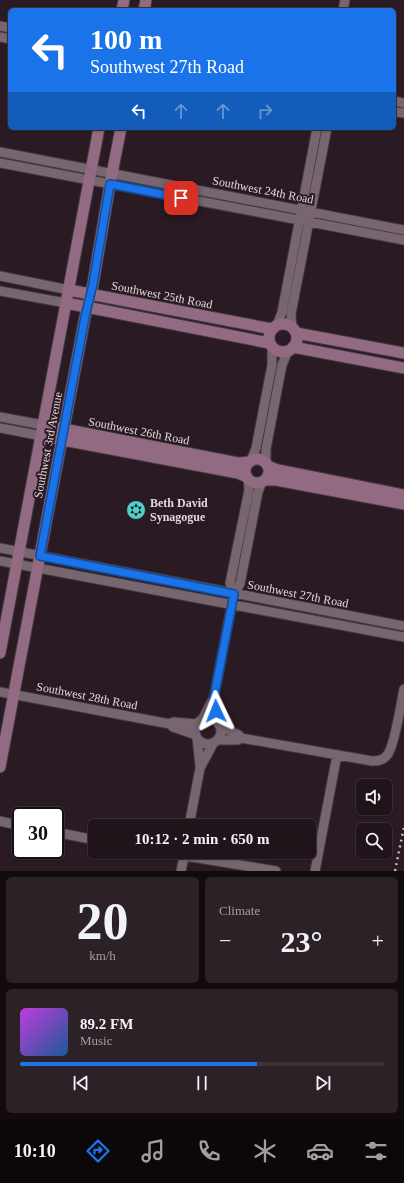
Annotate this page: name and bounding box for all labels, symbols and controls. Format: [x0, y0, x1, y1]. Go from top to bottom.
icon: left [24, 24, 76, 76]
text: 100 m [90, 24, 162, 55]
text: Southwest 27th Road [90, 57, 244, 77]
icon: left [128, 100, 150, 122]
icon: ahead [170, 100, 192, 122]
icon: ahead [212, 100, 234, 122]
icon: right [254, 100, 276, 122]
street label: Southwest 24th Road [211, 173, 315, 207]
pin [164, 181, 198, 215]
icon: arrive [170, 187, 192, 209]
street label: Southwest 25th Road [110, 278, 214, 312]
street label: Southwest 3rd Avenue [31, 391, 65, 499]
street label: Southwest 26th Road [87, 414, 191, 448]
place label: Beth David Synagogue [150, 496, 208, 524]
synagogue icon: Beth David Synagogue [125, 499, 147, 521]
street label: Southwest 27th Road [246, 577, 350, 611]
street label: Southwest 28th Road [35, 679, 139, 713]
position arrow [195, 690, 237, 732]
map controls [356, 779, 392, 859]
button: sound [356, 779, 392, 815]
speed limit sign: 30 [12, 807, 64, 859]
button: search [356, 823, 392, 859]
text: 10:12 · 2 min · 650 m [135, 831, 270, 847]
text: 20 [77, 893, 129, 950]
text: Climate [219, 903, 260, 918]
text: 23° [281, 925, 323, 958]
text: − [219, 928, 231, 953]
text: + [372, 928, 384, 953]
text: km/h [89, 948, 116, 963]
text: 89.2 FM [80, 1016, 133, 1032]
text: Music [80, 1033, 113, 1048]
icon: previous [70, 1072, 92, 1094]
icon: pause [191, 1072, 213, 1094]
icon: next [312, 1072, 334, 1094]
icon: directions [84, 1137, 112, 1165]
icon: music [139, 1137, 167, 1165]
icon: phone [195, 1137, 223, 1165]
icon: climate [251, 1137, 279, 1165]
icon: car [306, 1137, 334, 1165]
icon: filters [362, 1137, 390, 1165]
text: 10:10 [14, 1141, 56, 1161]

